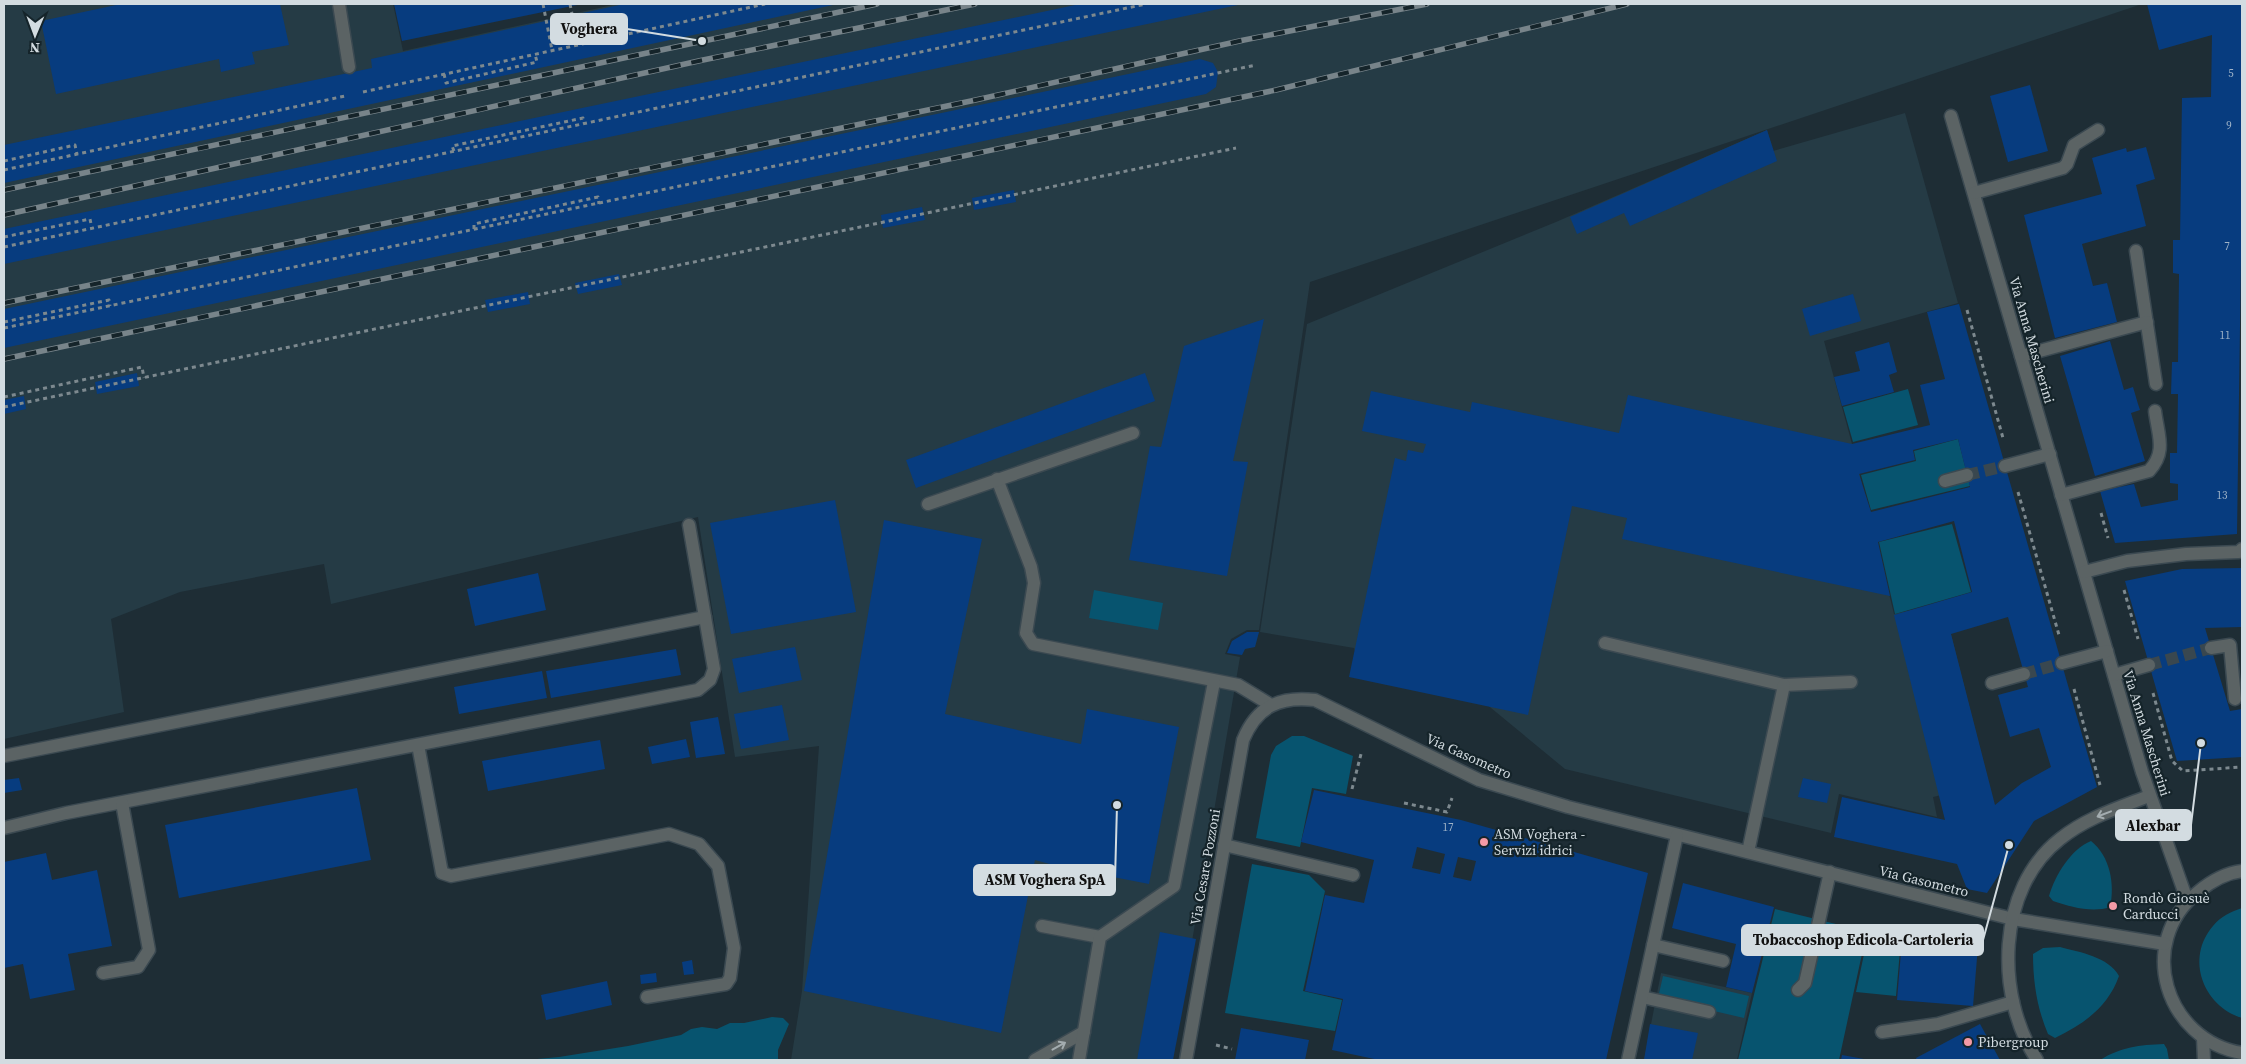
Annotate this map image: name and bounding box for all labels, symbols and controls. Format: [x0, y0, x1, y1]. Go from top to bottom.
north arrow [10, 10, 60, 60]
callout: Voghera [551, 14, 627, 44]
text: Voghera [561, 18, 618, 39]
text: N [29, 38, 40, 58]
house number: 5 [2228, 66, 2234, 81]
house number: 9 [2226, 118, 2232, 133]
house number: 7 [2224, 239, 2230, 254]
street label: Via Anna Mascherini [2004, 274, 2060, 406]
house number: 11 [2220, 328, 2231, 343]
house number: 13 [2217, 488, 2228, 503]
street label: Via Anna Mascherini [2118, 668, 2176, 798]
street label: Via Gasometro [1423, 728, 1515, 784]
street label: Via Cesare Pozzoni [1185, 807, 1225, 927]
one-way arrow [2097, 810, 2112, 819]
callout: Alexbar [2116, 810, 2191, 840]
text: Alexbar [2126, 815, 2180, 836]
house number: 17 [1443, 820, 1454, 835]
place label: ASM Voghera - Servizi idrici [1494, 824, 1585, 860]
marker: ASM Voghera - Servizi idrici [1478, 836, 1490, 848]
street label: Via Gasometro [1877, 860, 1971, 902]
callout: ASM Voghera SpA [974, 865, 1115, 895]
text: ASM Voghera SpA [984, 869, 1106, 890]
place label: Rondò Giosuè Carducci [2123, 888, 2210, 924]
marker: Rondò Giosuè Carducci [2107, 900, 2119, 912]
callout: Tobaccoshop Edicola-Cartoleria [1742, 925, 1983, 955]
text: Tobaccoshop Edicola-Cartoleria [1753, 929, 1974, 950]
place label: Pibergroup [1978, 1032, 2048, 1052]
marker: Pibergroup [1962, 1036, 1974, 1048]
one-way arrow [1052, 1041, 1066, 1051]

